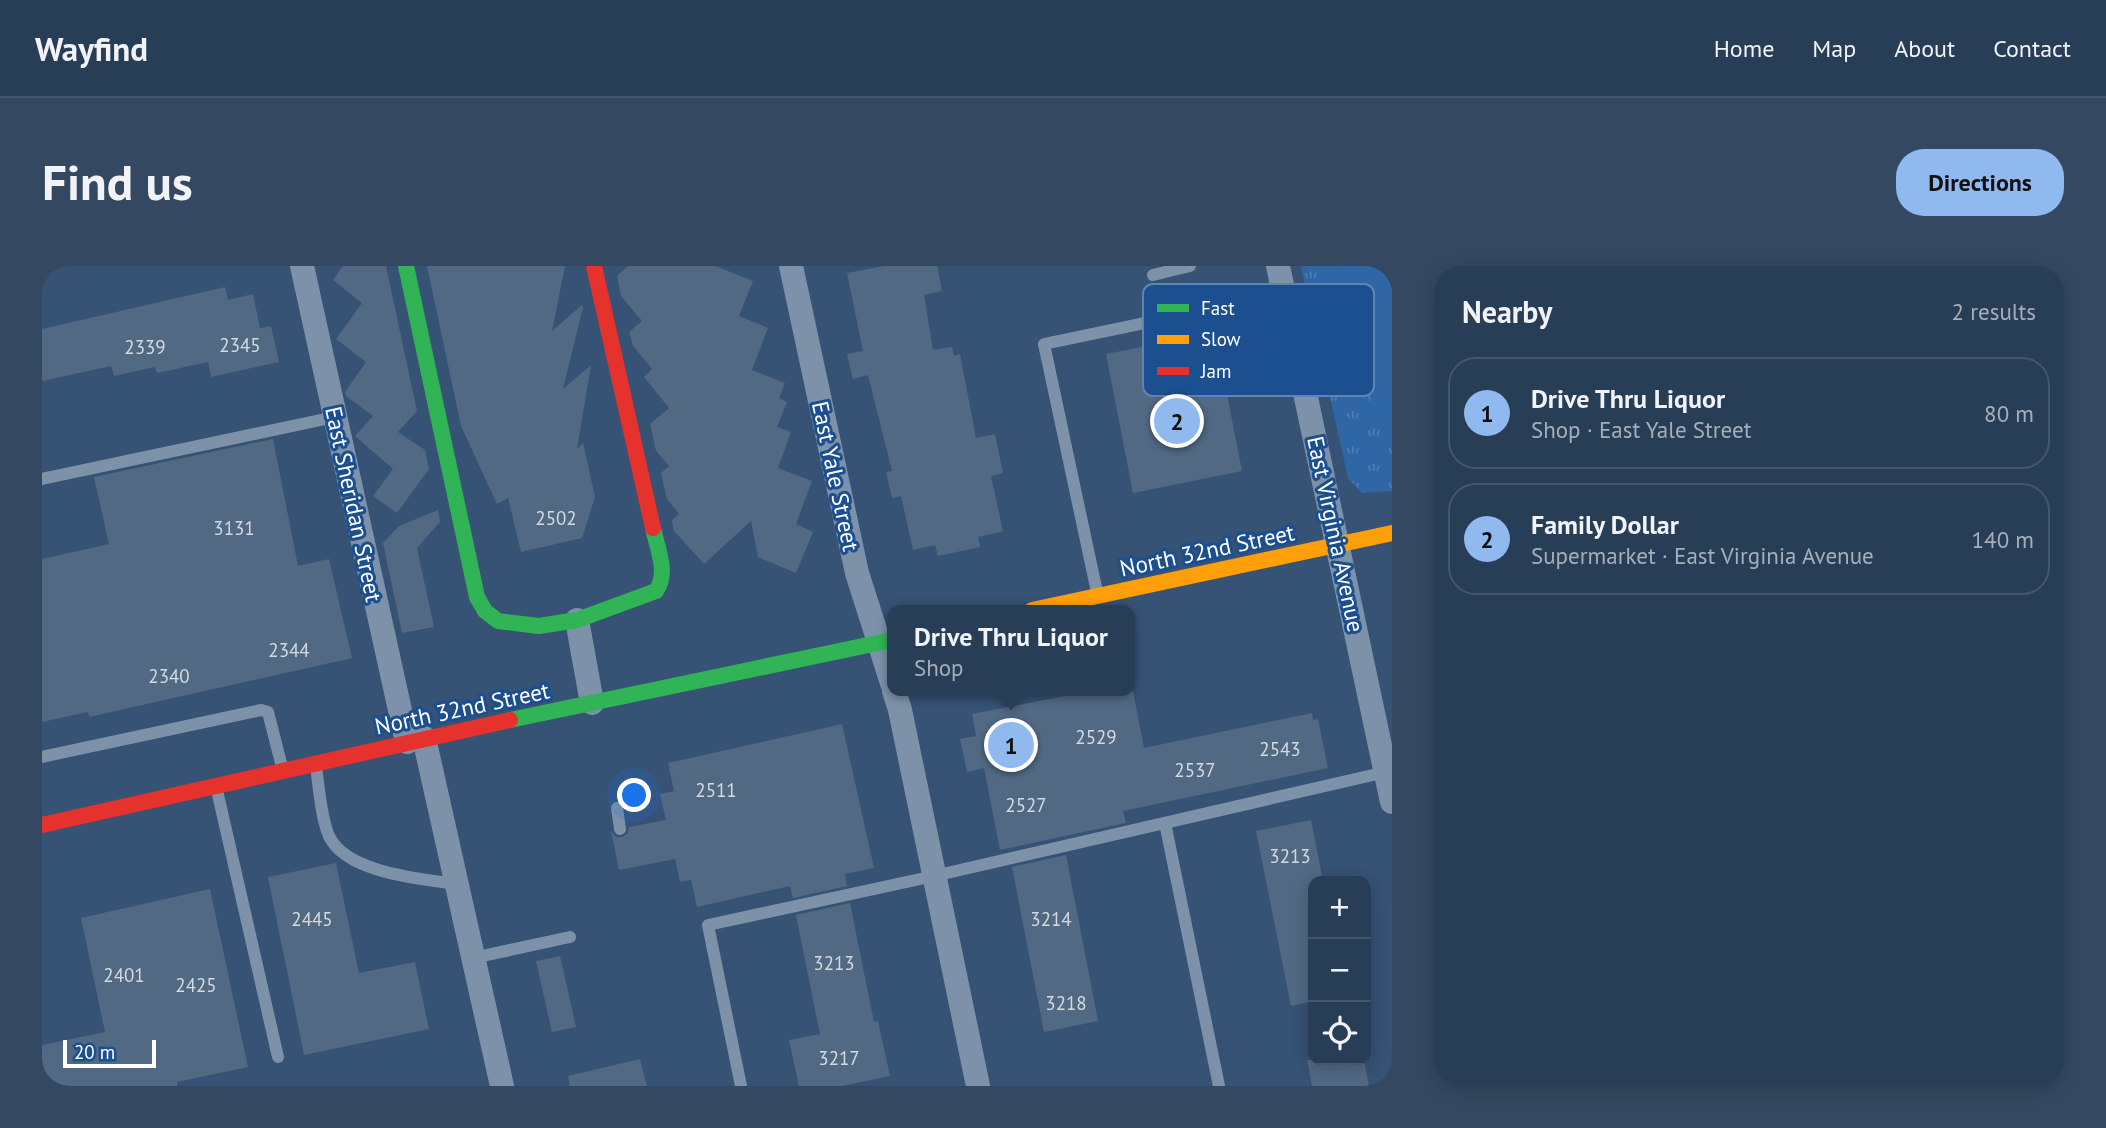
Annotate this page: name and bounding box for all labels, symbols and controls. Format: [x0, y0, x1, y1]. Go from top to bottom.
text: Wayfind [35, 27, 148, 70]
text: Home [1714, 33, 1774, 64]
text: Map [1812, 33, 1856, 64]
text: About [1894, 33, 1955, 64]
text: Contact [1993, 33, 2071, 64]
button: Directions [1896, 149, 2064, 216]
text: Find us [42, 150, 193, 214]
legend [1143, 284, 1374, 396]
text: Nearby [1462, 292, 1552, 331]
text: Fast [1201, 296, 1235, 320]
text: 2 results [1952, 297, 2036, 326]
text: Slow [1201, 327, 1241, 351]
house number: 2345 [219, 333, 261, 357]
house number: 2339 [124, 335, 166, 359]
text: Jam [1200, 359, 1231, 383]
text: Drive Thru Liquor [1531, 382, 1725, 415]
pin: 2 [1154, 395, 1200, 447]
street label: East Yale Street [806, 398, 866, 554]
text: 1 [1480, 399, 1494, 428]
text: 80 m [1984, 399, 2034, 428]
street label: East Sheridan Street [319, 404, 389, 605]
text: Shop · East Yale Street [1531, 415, 1752, 444]
street label: East Virginia Avenue [1301, 433, 1371, 635]
house number: 2502 [535, 506, 577, 530]
text: Family Dollar [1531, 508, 1679, 541]
house number: 3131 [213, 516, 255, 540]
street label: North 32nd Street [1117, 517, 1297, 583]
text: 2 [1480, 525, 1494, 554]
text: 140 m [1972, 525, 2034, 554]
text: Supermarket · East Virginia Avenue [1531, 541, 1874, 570]
popup [887, 605, 1135, 696]
text: Drive Thru Liquor [914, 620, 1108, 653]
house number: 2344 [268, 638, 310, 662]
text: Shop [914, 653, 964, 682]
house number: 2340 [148, 664, 190, 688]
street label: North 32nd Street [372, 675, 552, 741]
pin: 1 [988, 719, 1034, 771]
house number: 2529 [1075, 725, 1117, 749]
house number: 2543 [1259, 737, 1301, 761]
house number: 2537 [1174, 758, 1216, 782]
your location [617, 778, 651, 812]
house number: 2511 [695, 778, 737, 802]
house number: 2527 [1005, 793, 1047, 817]
house number: 3213 [1269, 844, 1311, 868]
map controls [1308, 876, 1371, 1065]
button: + [1308, 876, 1371, 939]
house number: 2445 [291, 907, 333, 931]
house number: 3214 [1030, 907, 1072, 931]
button: − [1308, 939, 1371, 1002]
house number: 3213 [813, 951, 855, 975]
house number: 2401 [103, 963, 145, 987]
house number: 2425 [175, 973, 217, 997]
house number: 3218 [1045, 991, 1087, 1015]
button: locate [1308, 1002, 1371, 1065]
scale bar [63, 1037, 156, 1069]
text: 20 m [74, 1040, 115, 1064]
house number: 3217 [818, 1046, 860, 1070]

